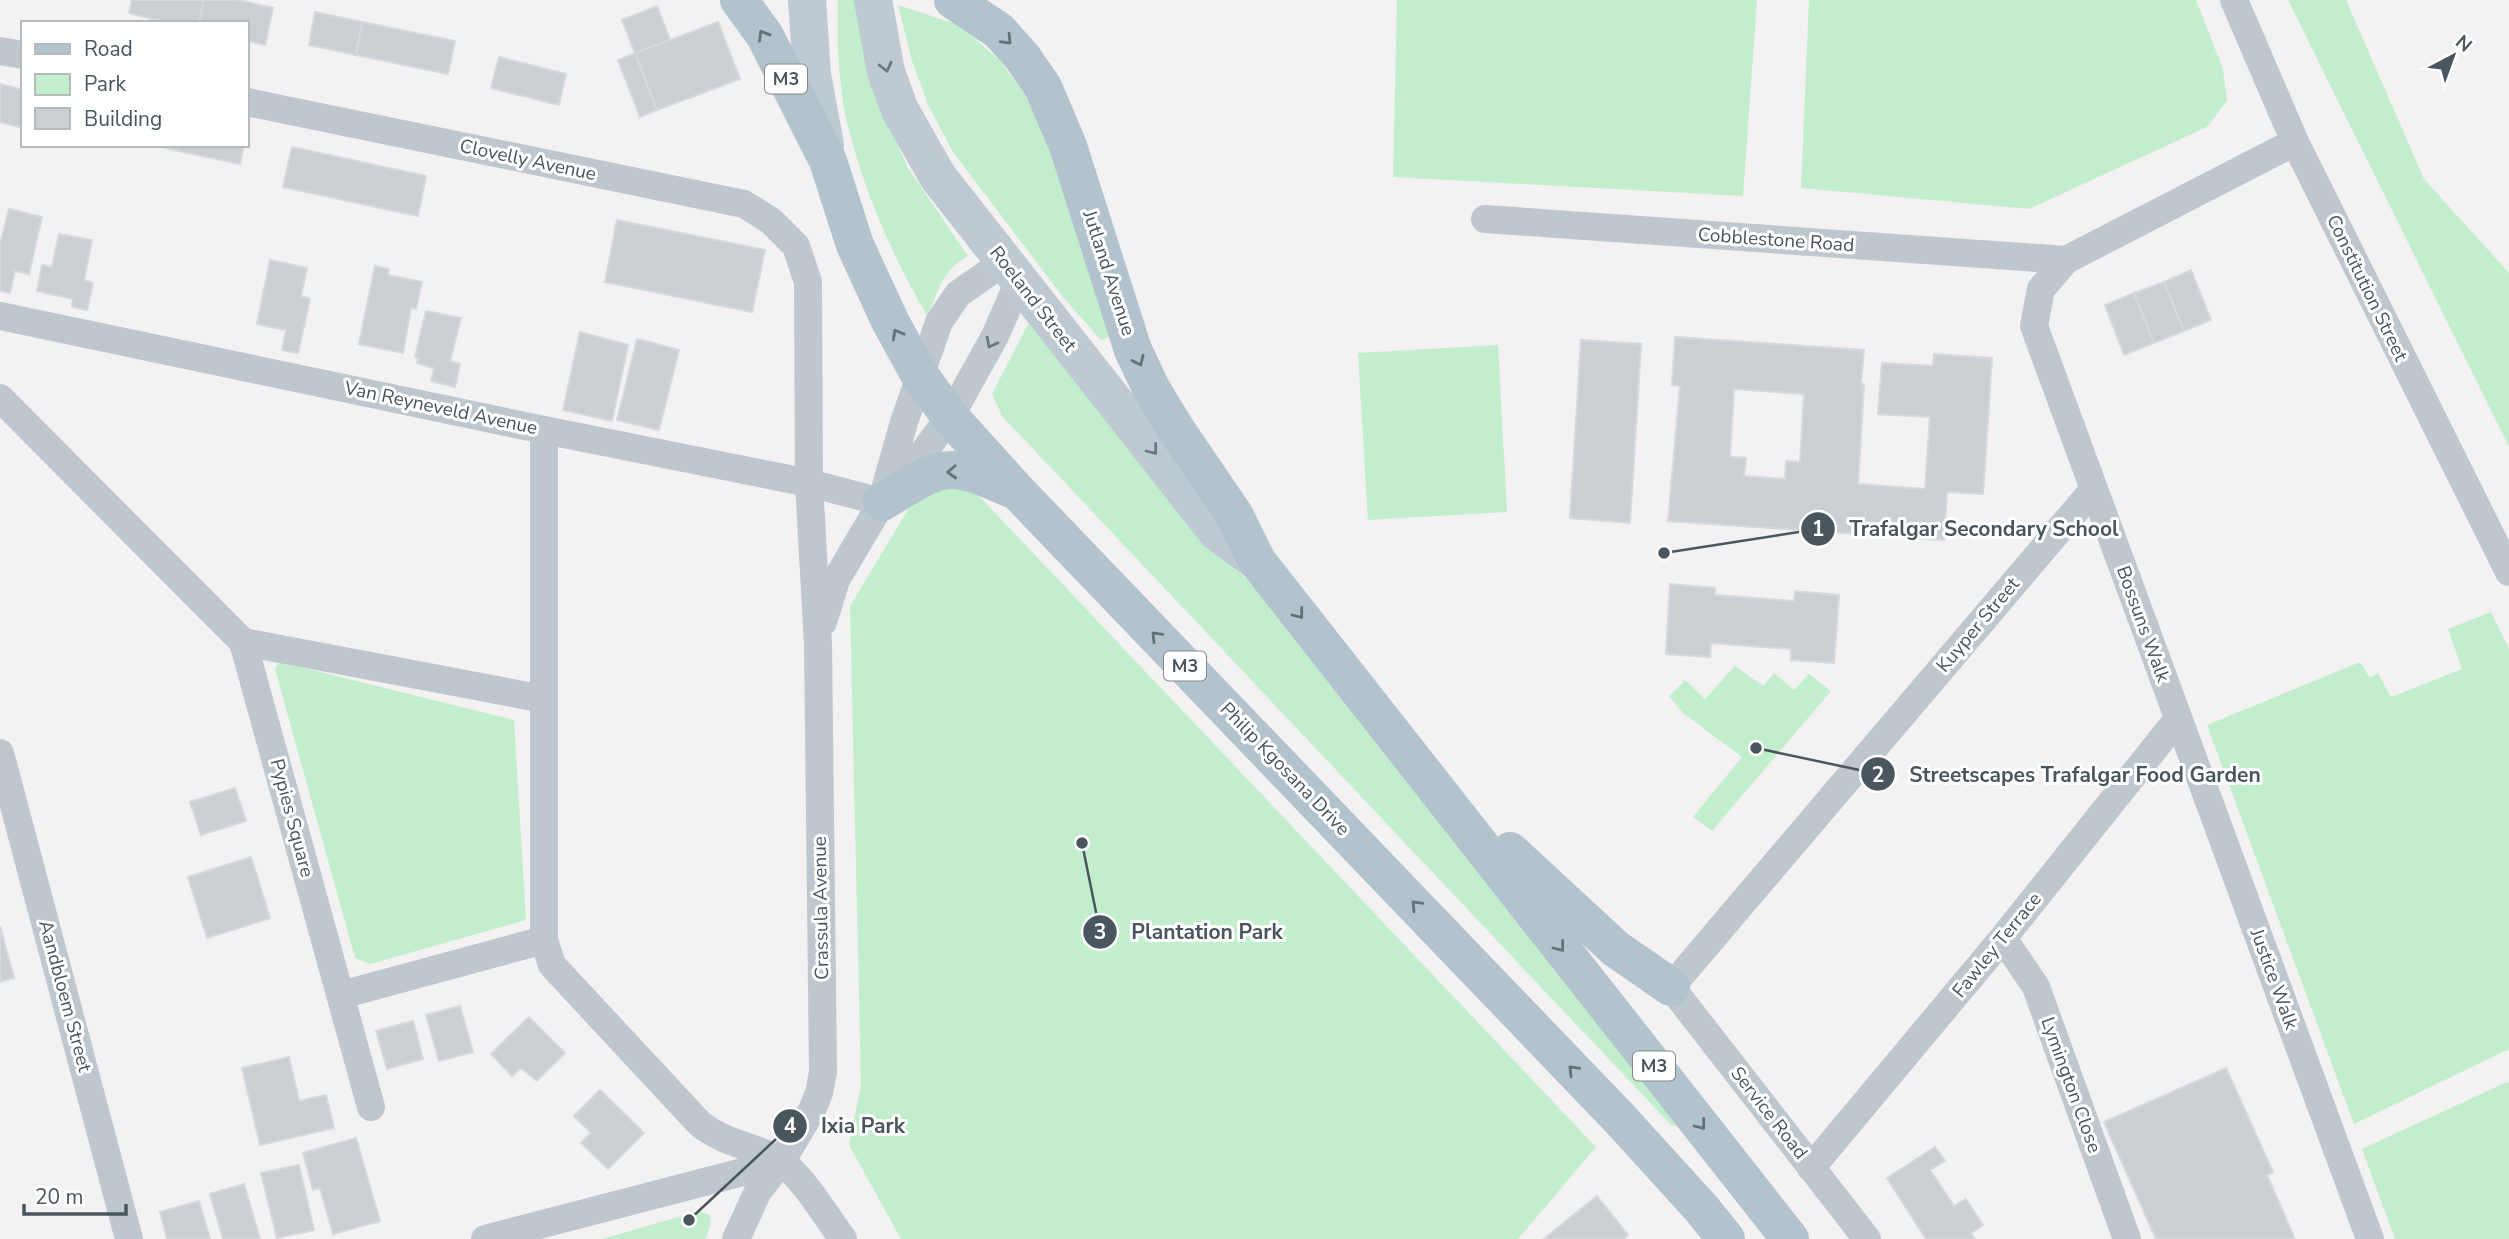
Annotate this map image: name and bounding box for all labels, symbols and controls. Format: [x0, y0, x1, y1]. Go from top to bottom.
legend [21, 21, 248, 147]
north arrow [2418, 21, 2488, 91]
text: N [2450, 29, 2477, 58]
one-way arrow [758, 30, 771, 43]
one-way arrow [999, 32, 1012, 45]
text: Road [84, 35, 133, 63]
one-way arrow [877, 61, 892, 73]
road number: M3 [765, 64, 807, 94]
text: Park [84, 70, 126, 98]
text: Building [84, 105, 162, 133]
street label: Clovelly Avenue [457, 133, 599, 187]
street label: Jutland Avenue [1076, 206, 1142, 339]
street label: Constitution Street [2320, 210, 2414, 366]
street label: Cobblestone Road [1697, 222, 1855, 258]
street label: Roeland Street [984, 241, 1083, 357]
one-way arrow [892, 329, 905, 341]
one-way arrow [986, 336, 1000, 348]
one-way arrow [1130, 354, 1144, 366]
street label: Van Reyneveld Avenue [341, 375, 540, 441]
one-way arrow [1144, 443, 1157, 455]
one-way arrow [946, 465, 957, 480]
callout: Trafalgar Secondary School [1800, 508, 2133, 550]
text: 1 [1812, 515, 1824, 543]
text: Trafalgar Secondary School [1849, 515, 2119, 543]
street label: Bossuns Walk [2110, 562, 2176, 686]
street label: Kuyper Street [1930, 572, 2026, 678]
one-way arrow [1291, 607, 1304, 619]
one-way arrow [1151, 631, 1164, 644]
road number: M3 [1164, 652, 1206, 680]
street label: Philip Kgosana Drive [1214, 696, 1356, 842]
callout: Streetscapes Trafalgar Food Garden [1860, 753, 2275, 795]
street label: Pypies Square [264, 756, 320, 880]
text: 2 [1872, 761, 1884, 789]
text: Streetscapes Trafalgar Food Garden [1909, 761, 2261, 789]
street label: Crassula Avenue [807, 836, 835, 980]
street label: Fawley Terrace [1946, 887, 2048, 1003]
one-way arrow [1411, 900, 1424, 913]
callout: Plantation Park [1082, 911, 1297, 953]
street label: Aandbloem Street [32, 917, 98, 1075]
text: 3 [1094, 918, 1106, 946]
text: Plantation Park [1131, 918, 1283, 946]
street label: Justice Walk [2243, 924, 2304, 1033]
one-way arrow [1551, 939, 1564, 951]
street label: Lymington Close [2034, 1013, 2108, 1157]
road number: M3 [1633, 1051, 1675, 1080]
street label: Service Road [1725, 1061, 1813, 1165]
one-way arrow [1568, 1065, 1581, 1078]
callout: Ixia Park [772, 1105, 919, 1147]
text: 4 [784, 1112, 797, 1140]
text: Ixia Park [821, 1112, 906, 1140]
one-way arrow [1692, 1117, 1705, 1130]
scale bar [24, 1172, 126, 1216]
text: 20 m [35, 1183, 84, 1211]

